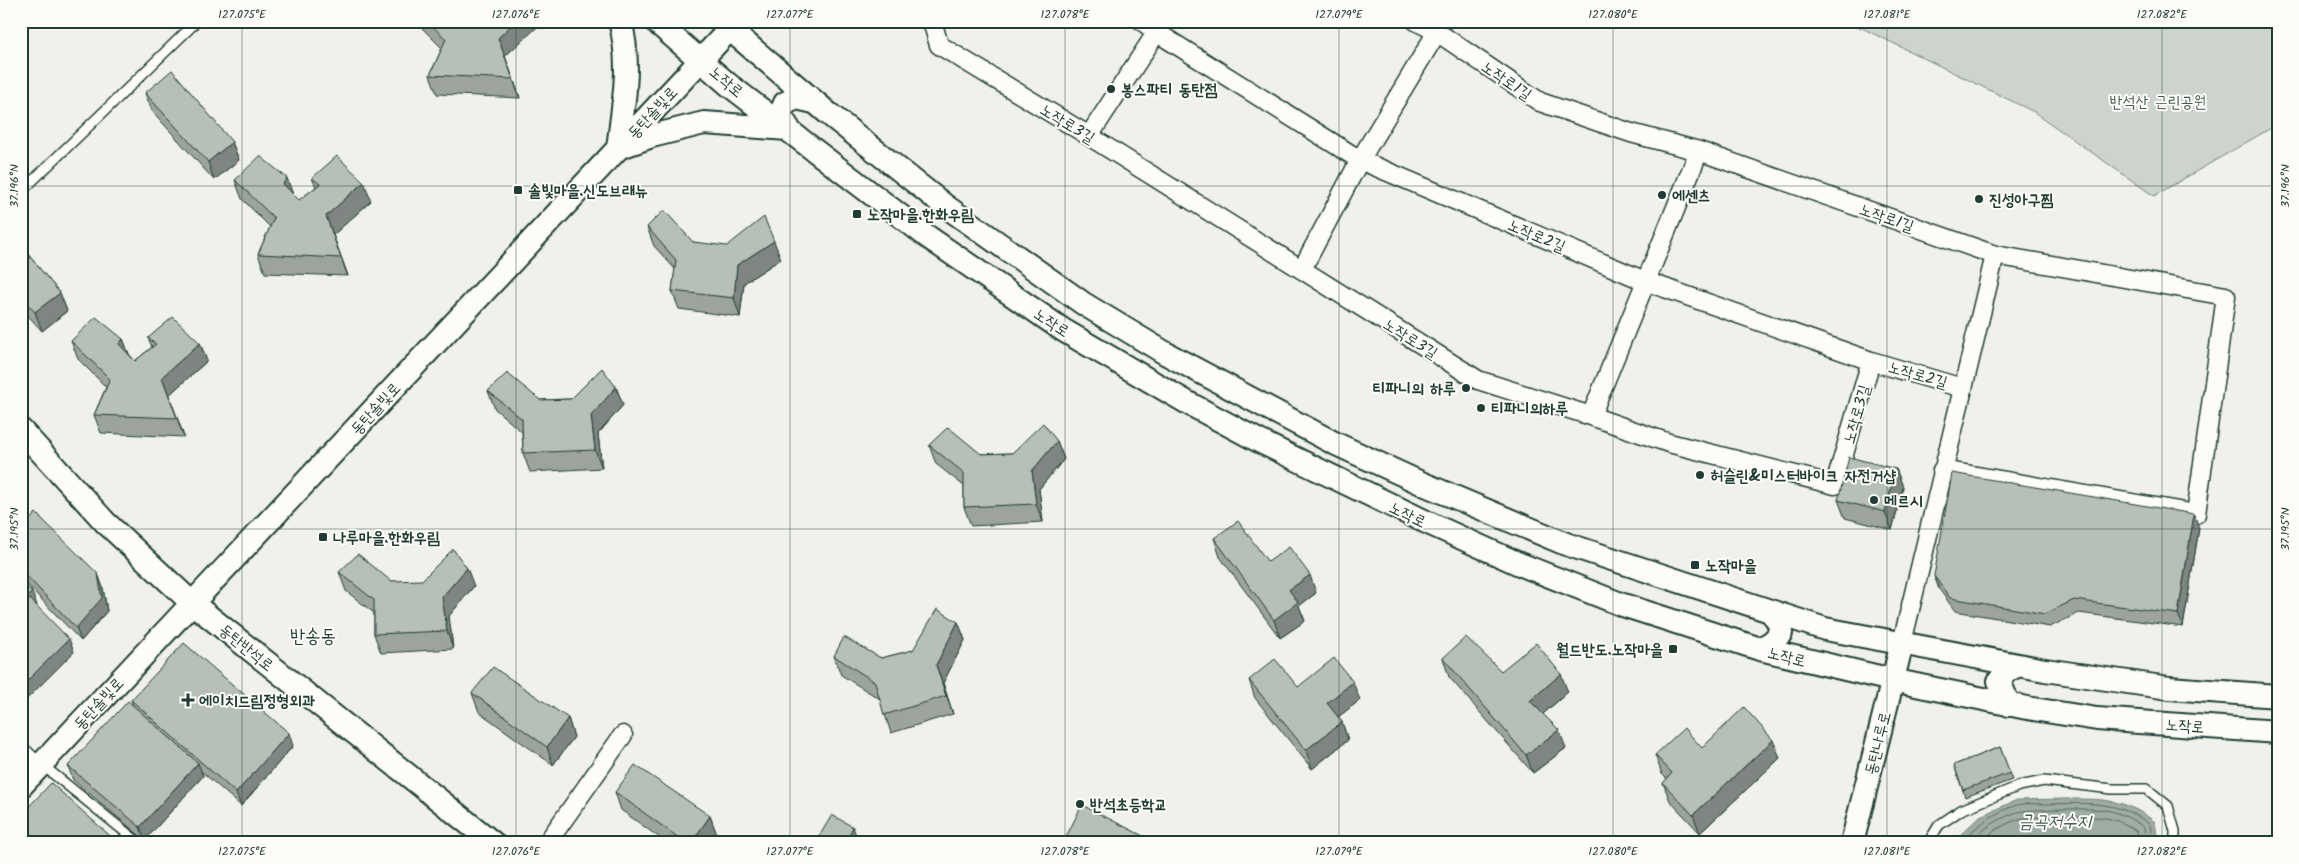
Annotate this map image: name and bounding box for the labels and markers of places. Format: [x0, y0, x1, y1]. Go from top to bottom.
place label: 봉스파티 동탄점 [1121, 78, 1217, 103]
marker: 봉스파티 동탄점 [1105, 83, 1117, 95]
place label: 솔빛마을.신도브래뉴 [528, 179, 648, 204]
marker: 솔빛마을.신도브래뉴 [512, 184, 524, 196]
place label: 에센츠 [1672, 184, 1711, 209]
place label: 진성아구찜 [1989, 188, 2054, 213]
marker: 에센츠 [1656, 189, 1668, 201]
marker: 진성아구찜 [1973, 193, 1985, 205]
place label: 노작마을.한화우림 [867, 203, 974, 228]
marker: 노작마을.한화우림 [851, 208, 863, 220]
place label: 티파니의 하루 [1373, 377, 1456, 402]
marker: 티파니의 하루 [1460, 382, 1472, 394]
place label: 티파니의하루 [1491, 397, 1568, 422]
marker: 티파니의하루 [1475, 402, 1487, 414]
place label: 허슬린&미스터바이크 자전거샵 [1710, 464, 1896, 489]
marker: 허슬린&미스터바이크 자전거샵 [1694, 469, 1706, 481]
place label: 메르시 [1884, 489, 1923, 514]
marker: 메르시 [1868, 494, 1880, 506]
place label: 나루마을.한화우림 [333, 526, 440, 551]
marker: 나루마을.한화우림 [317, 531, 329, 543]
place label: 노작마을 [1705, 554, 1757, 579]
marker: 노작마을 [1689, 559, 1701, 571]
place label: 월드반도.노작마을 [1556, 638, 1663, 663]
marker: 월드반도.노작마을 [1667, 643, 1679, 655]
place label: 에이치드림정형외과 [199, 689, 315, 714]
marker: 에이치드림정형외과 [181, 693, 195, 707]
place label: 반석초등학교 [1090, 793, 1167, 818]
marker: 반석초등학교 [1074, 798, 1086, 810]

